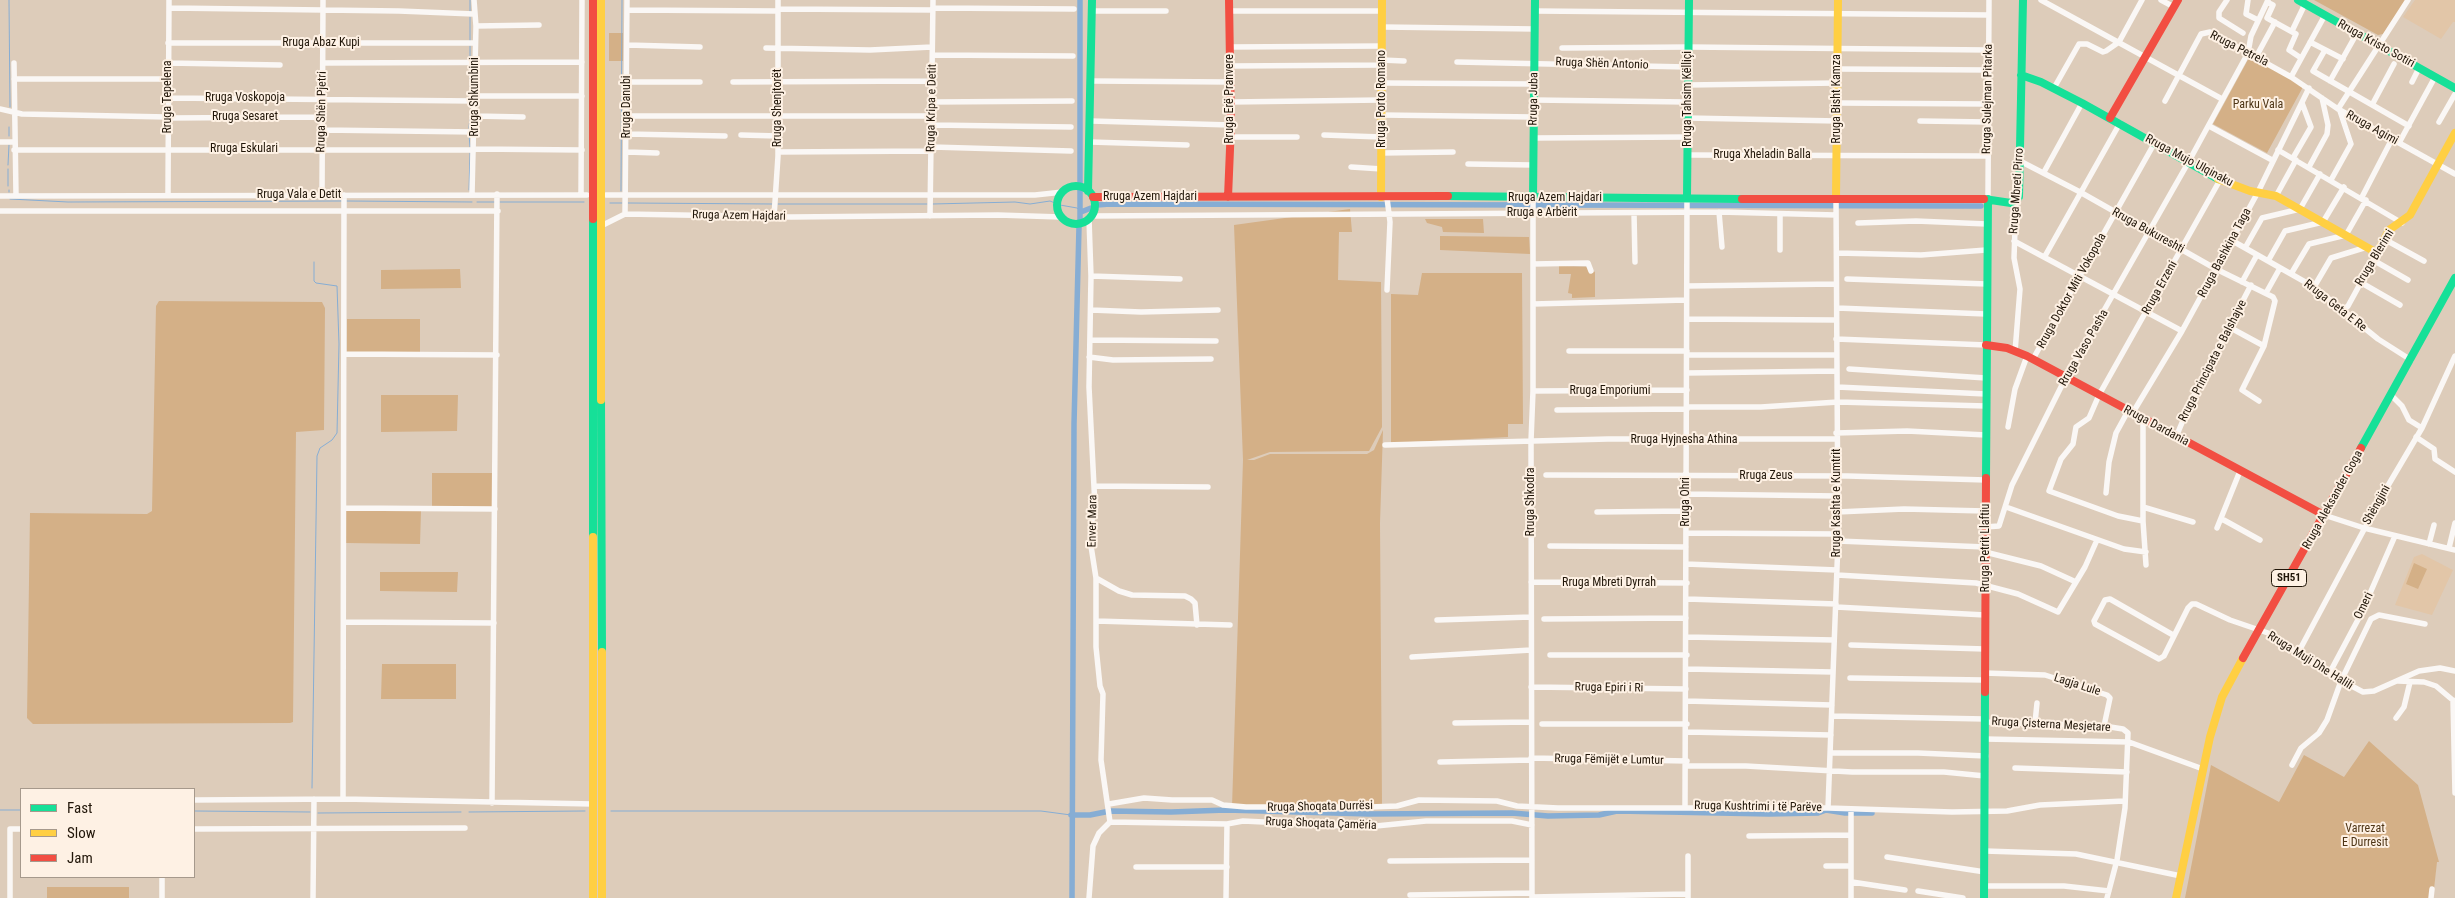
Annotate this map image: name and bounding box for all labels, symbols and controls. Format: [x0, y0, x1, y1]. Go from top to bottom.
street label: Rruga Kristo Sotiri [2335, 17, 2417, 71]
street label: Rruga Petrela [2207, 28, 2271, 70]
street label: Rruga Abaz Kupi [282, 36, 360, 50]
street label: Rruga Sulejman Pitarka [1980, 44, 1996, 154]
street label: Rruga Porto Romano [1375, 50, 1389, 148]
street label: Rruga Tahsim Këlliçi [1681, 51, 1695, 147]
street label: Rruga Erë Pranvere [1223, 54, 1237, 144]
street label: Rruga Bisht Kamza [1830, 54, 1844, 144]
street label: Rruga Shën Antonio [1555, 55, 1649, 73]
street label: Rruga Shkumbini [468, 57, 482, 137]
street label: Rruga Tepelena [161, 60, 175, 134]
street label: Rruga Kripa e Detit [924, 64, 940, 152]
street label: Rruga Shenjtorët [771, 69, 785, 147]
street label: Rruga Shën Pjetri [314, 71, 330, 153]
street label: Rruga Juba [1526, 72, 1542, 126]
street label: Rruga Danubi [620, 75, 634, 139]
street label: Rruga Voskopoja [205, 91, 285, 105]
park label: Parku Vala [2233, 98, 2283, 112]
street label: Rruga Agimi [2343, 108, 2401, 148]
street label: Rruga Sesaret [212, 110, 278, 124]
street label: Rruga Mujo Ulqinaku [2143, 132, 2235, 190]
street label: Rruga Eskulari [210, 142, 278, 156]
street label: Rruga Xheladin Balla [1713, 148, 1811, 162]
street label: Rruga Mbreti Pirro [2007, 148, 2027, 234]
street label: Rruga Vala e Detit [257, 188, 341, 202]
street label: Rruga Azem Hajdari [1103, 190, 1197, 204]
street label: Rruga Azem Hajdari [1508, 191, 1602, 205]
street label: Rruga Bukureshti [2109, 205, 2187, 257]
street label: Rruga e Arbërit [1507, 206, 1577, 220]
street label: Rruga Bashkina Taga [2195, 206, 2255, 300]
street label: Rruga Azem Hajdari [692, 208, 786, 224]
street label: Rruga Blerimi [2353, 227, 2397, 289]
street label: Rruga Doktor Miti Vokopola [2034, 231, 2110, 351]
street label: Rruga Erzeni [2139, 259, 2181, 317]
street label: Rruga Geta E Re [2301, 277, 2369, 335]
street label: Rruga Principata e Balshajve [2176, 298, 2250, 424]
street label: Rruga Vaso Pasha [2056, 307, 2112, 389]
street label: Rruga Emporiumi [1569, 384, 1651, 398]
street label: Rruga Dardania [2121, 403, 2191, 449]
street label: Rruga Hyjnesha Athina [1630, 433, 1738, 447]
street label: Rruga Aleksander Goga [2300, 448, 2366, 552]
street label: Rruga Kashta e Kumtrit [1830, 449, 1844, 557]
street label: Rruga Shkodra [1524, 468, 1538, 536]
street label: Rruga Zeus [1739, 469, 1793, 483]
street label: Rruga Ohri [1679, 477, 1693, 527]
street label: Shëngjini [2360, 483, 2394, 527]
street label: Enver Mara [1085, 494, 1101, 548]
street label: Rruga Petrit Llaftiu [1979, 504, 1993, 592]
road number: SH51 [2272, 570, 2306, 586]
street label: Rruga Mbreti Dyrrah [1562, 576, 1656, 590]
street label: Omeri [2351, 590, 2377, 622]
street label: Rruga Muji Dhe Halili [2264, 629, 2356, 693]
street label: Lagja Lule [2052, 671, 2102, 699]
street label: Rruga Epiri i Ri [1575, 680, 1643, 696]
street label: Rruga Çisterna Mesjetare [1991, 715, 2111, 735]
street label: Rruga Fëmijët e Lumtur [1554, 752, 1664, 768]
legend [20, 788, 195, 878]
text: Fast [67, 799, 92, 817]
street label: Rruga Shoqata Durrësi [1267, 799, 1373, 815]
street label: Rruga Kushtrimi i të Parëve [1694, 799, 1822, 815]
street label: Rruga Shoqata Çamëria [1265, 815, 1377, 833]
park label: Varrezat E Durresit [2342, 822, 2388, 850]
text: Slow [67, 824, 96, 842]
text: Jam [67, 849, 93, 867]

